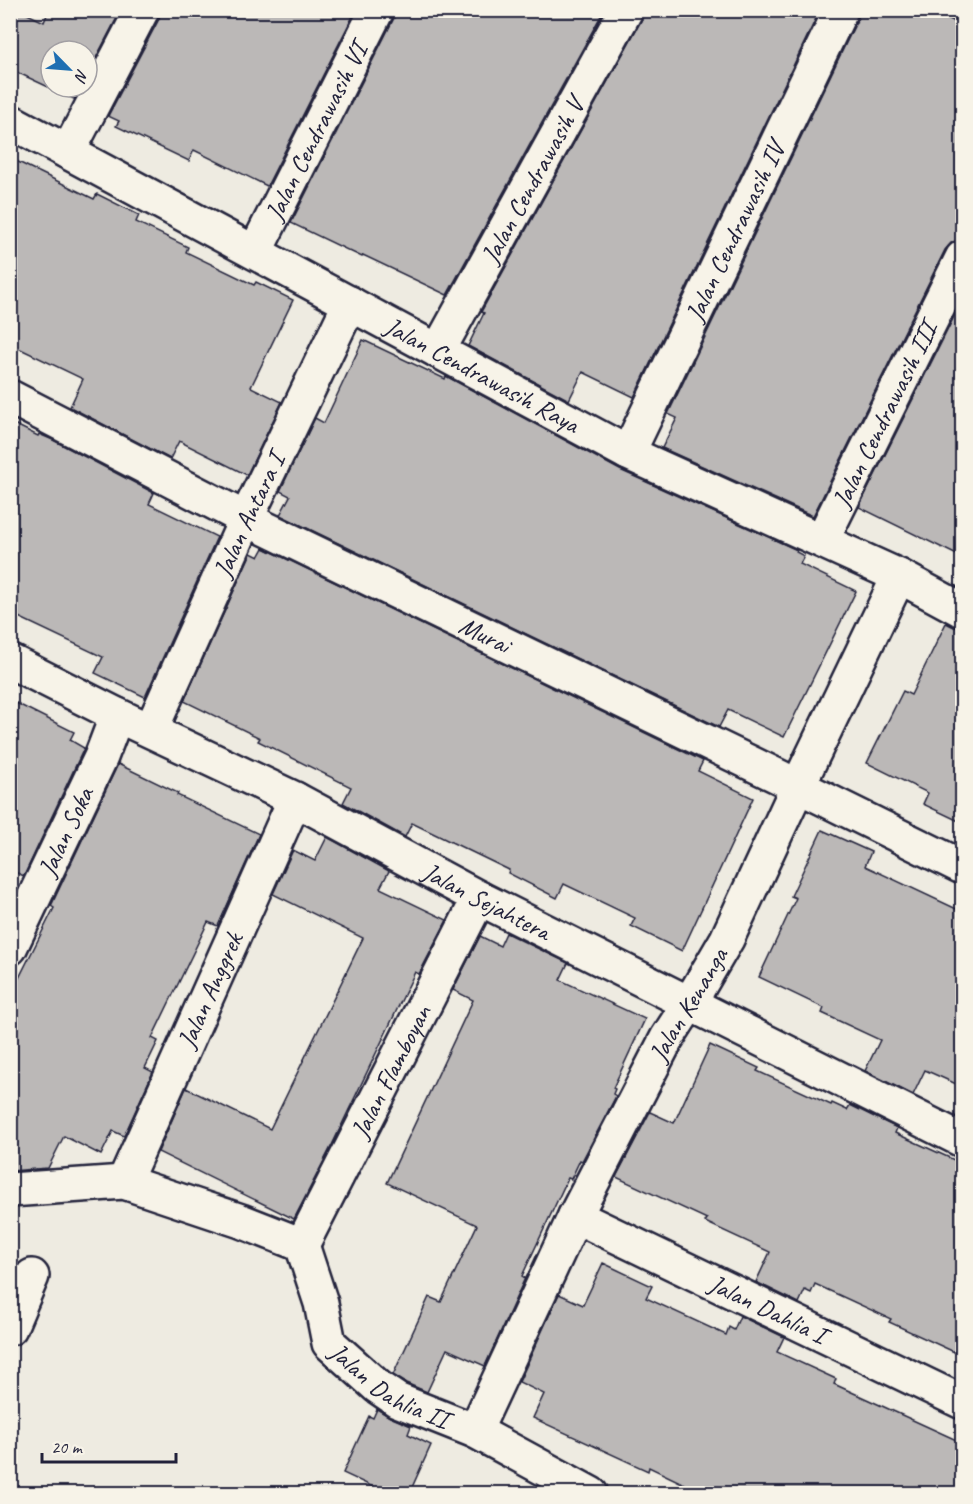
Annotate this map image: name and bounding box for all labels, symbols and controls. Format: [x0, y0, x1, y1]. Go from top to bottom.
street label: Jalan Cendrawasih VI [257, 32, 377, 228]
north arrow [39, 39, 99, 99]
text: N [69, 66, 93, 86]
street label: Jalan Cendrawasih V [473, 87, 594, 271]
street label: Jalan Cendrawasih IV [677, 132, 795, 328]
street label: Jalan Cendrawasih Raya [377, 309, 586, 441]
street label: Jalan Cendrawasih III [824, 312, 947, 515]
street label: Jalan Antara I [205, 443, 295, 584]
street label: Murai [454, 609, 518, 663]
street label: Jalan Soka [30, 780, 102, 883]
street label: Jalan Sejahtera [415, 854, 558, 949]
street label: Jalan Anggrek [169, 926, 251, 1055]
street label: Jalan Kenanga [641, 941, 736, 1069]
street label: Jalan Flamboyan [342, 998, 439, 1145]
street label: Jalan Dahlia I [702, 1266, 837, 1354]
street label: Jalan Dahlia II [321, 1334, 459, 1438]
scale bar [42, 1426, 176, 1464]
text: 20 m [51, 1436, 84, 1458]

